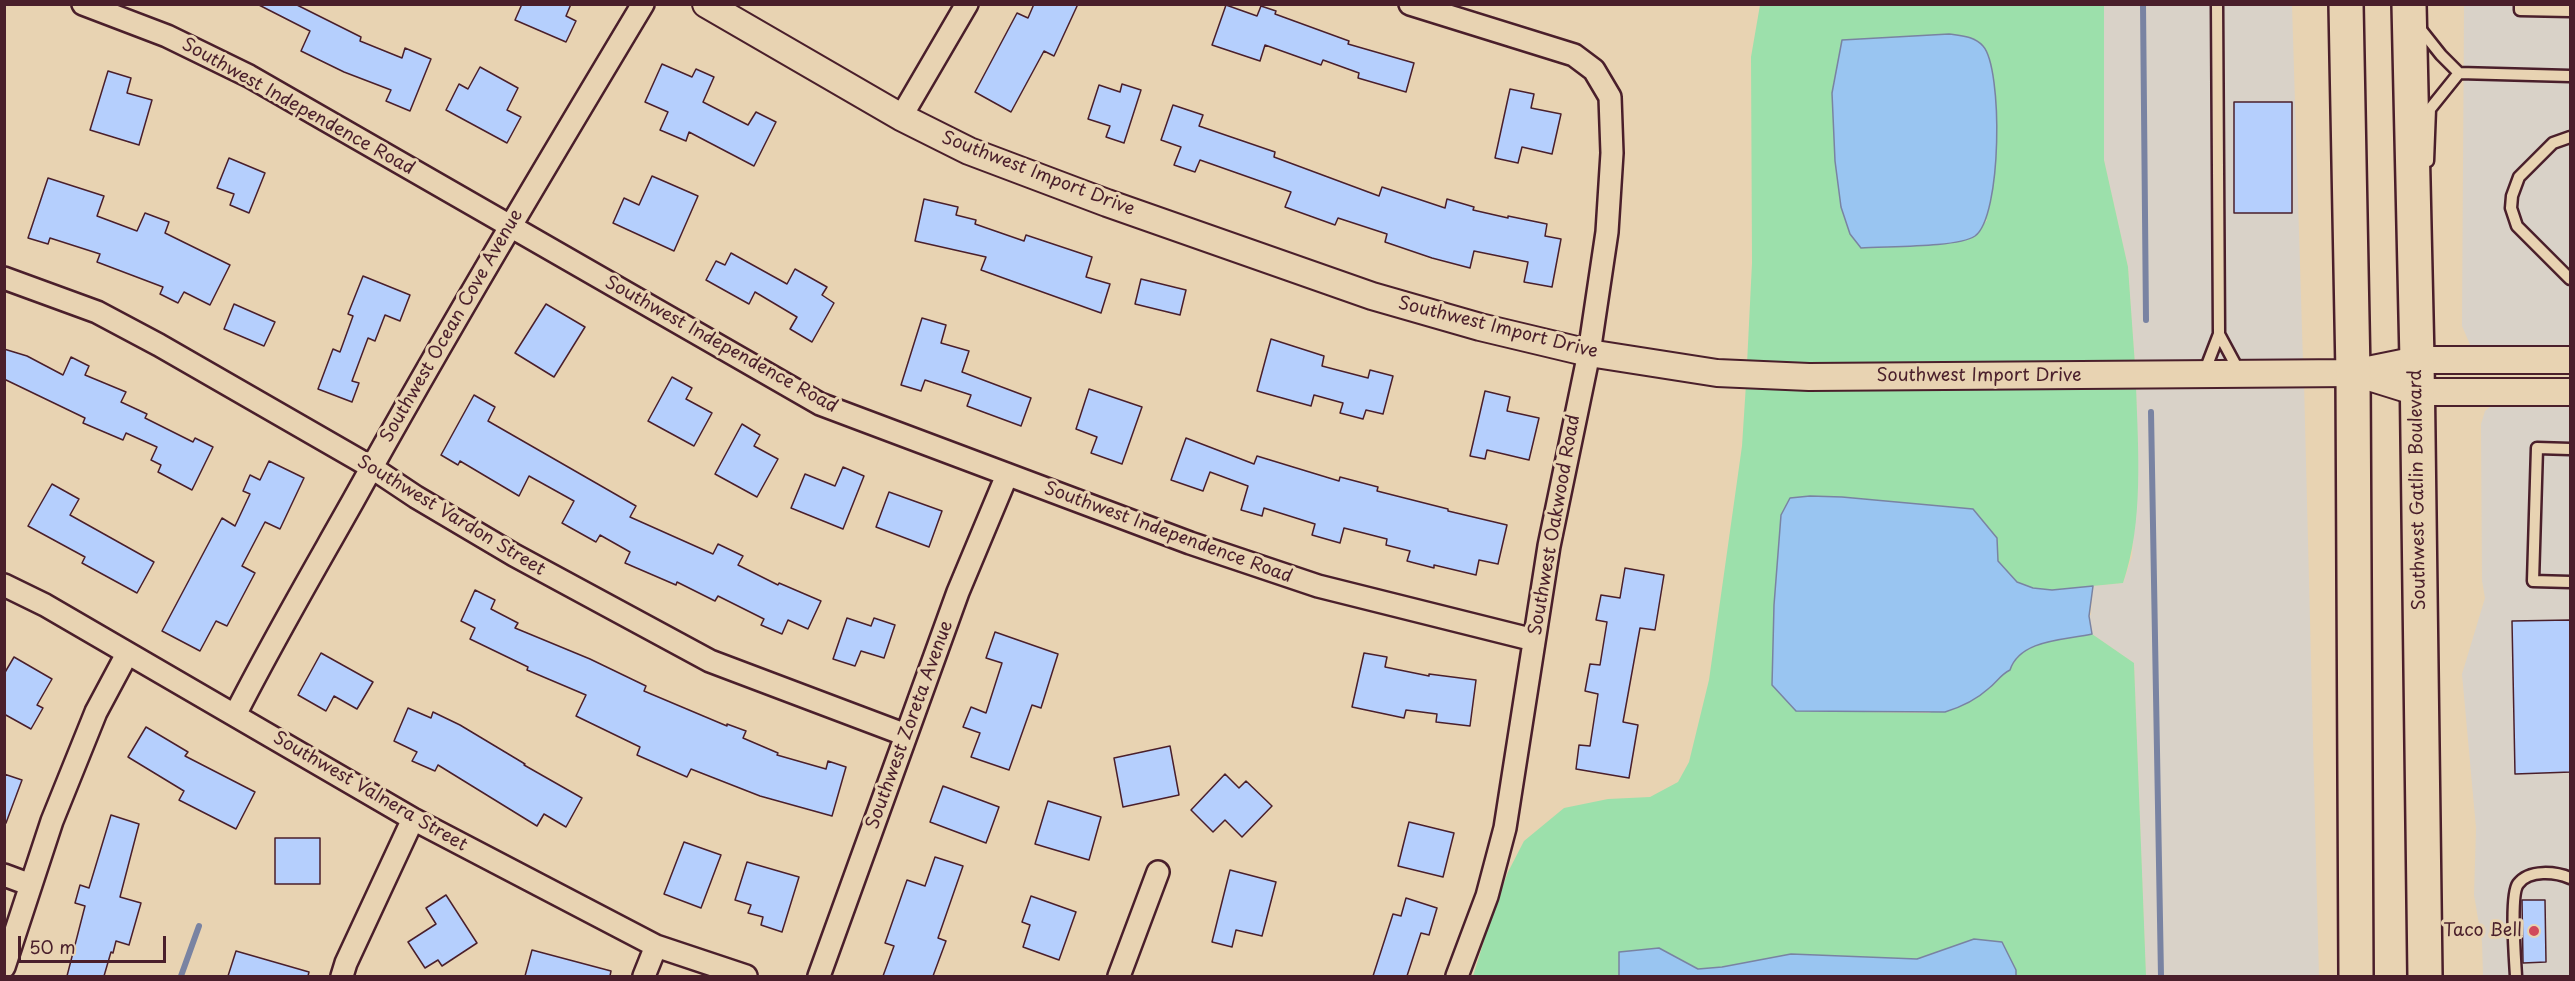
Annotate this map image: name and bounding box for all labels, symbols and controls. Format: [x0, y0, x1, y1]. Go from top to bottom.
street label: Southwest Independence Road [178, 34, 418, 180]
street label: Southwest Import Drive [938, 127, 1138, 221]
street label: Southwest Ocean Cove Avenue [376, 206, 528, 446]
street label: Southwest Independence Road [601, 272, 841, 418]
street label: Southwest Import Drive [1396, 293, 1600, 363]
street label: Southwest Import Drive [1876, 365, 2082, 387]
street label: Southwest Gatlin Boulevard [2405, 369, 2431, 611]
street label: Southwest Oakwood Road [1525, 413, 1585, 637]
street label: Southwest Vardon Street [353, 451, 549, 581]
street label: Southwest Independence Road [1041, 478, 1295, 588]
street label: Southwest Zoreta Avenue [862, 618, 958, 832]
street label: Southwest Valnera Street [269, 727, 471, 857]
place label: Taco Bell [2443, 920, 2522, 942]
scale bar [21, 924, 170, 962]
marker: Taco Bell [2527, 924, 2541, 938]
text: 50 m [29, 933, 76, 960]

